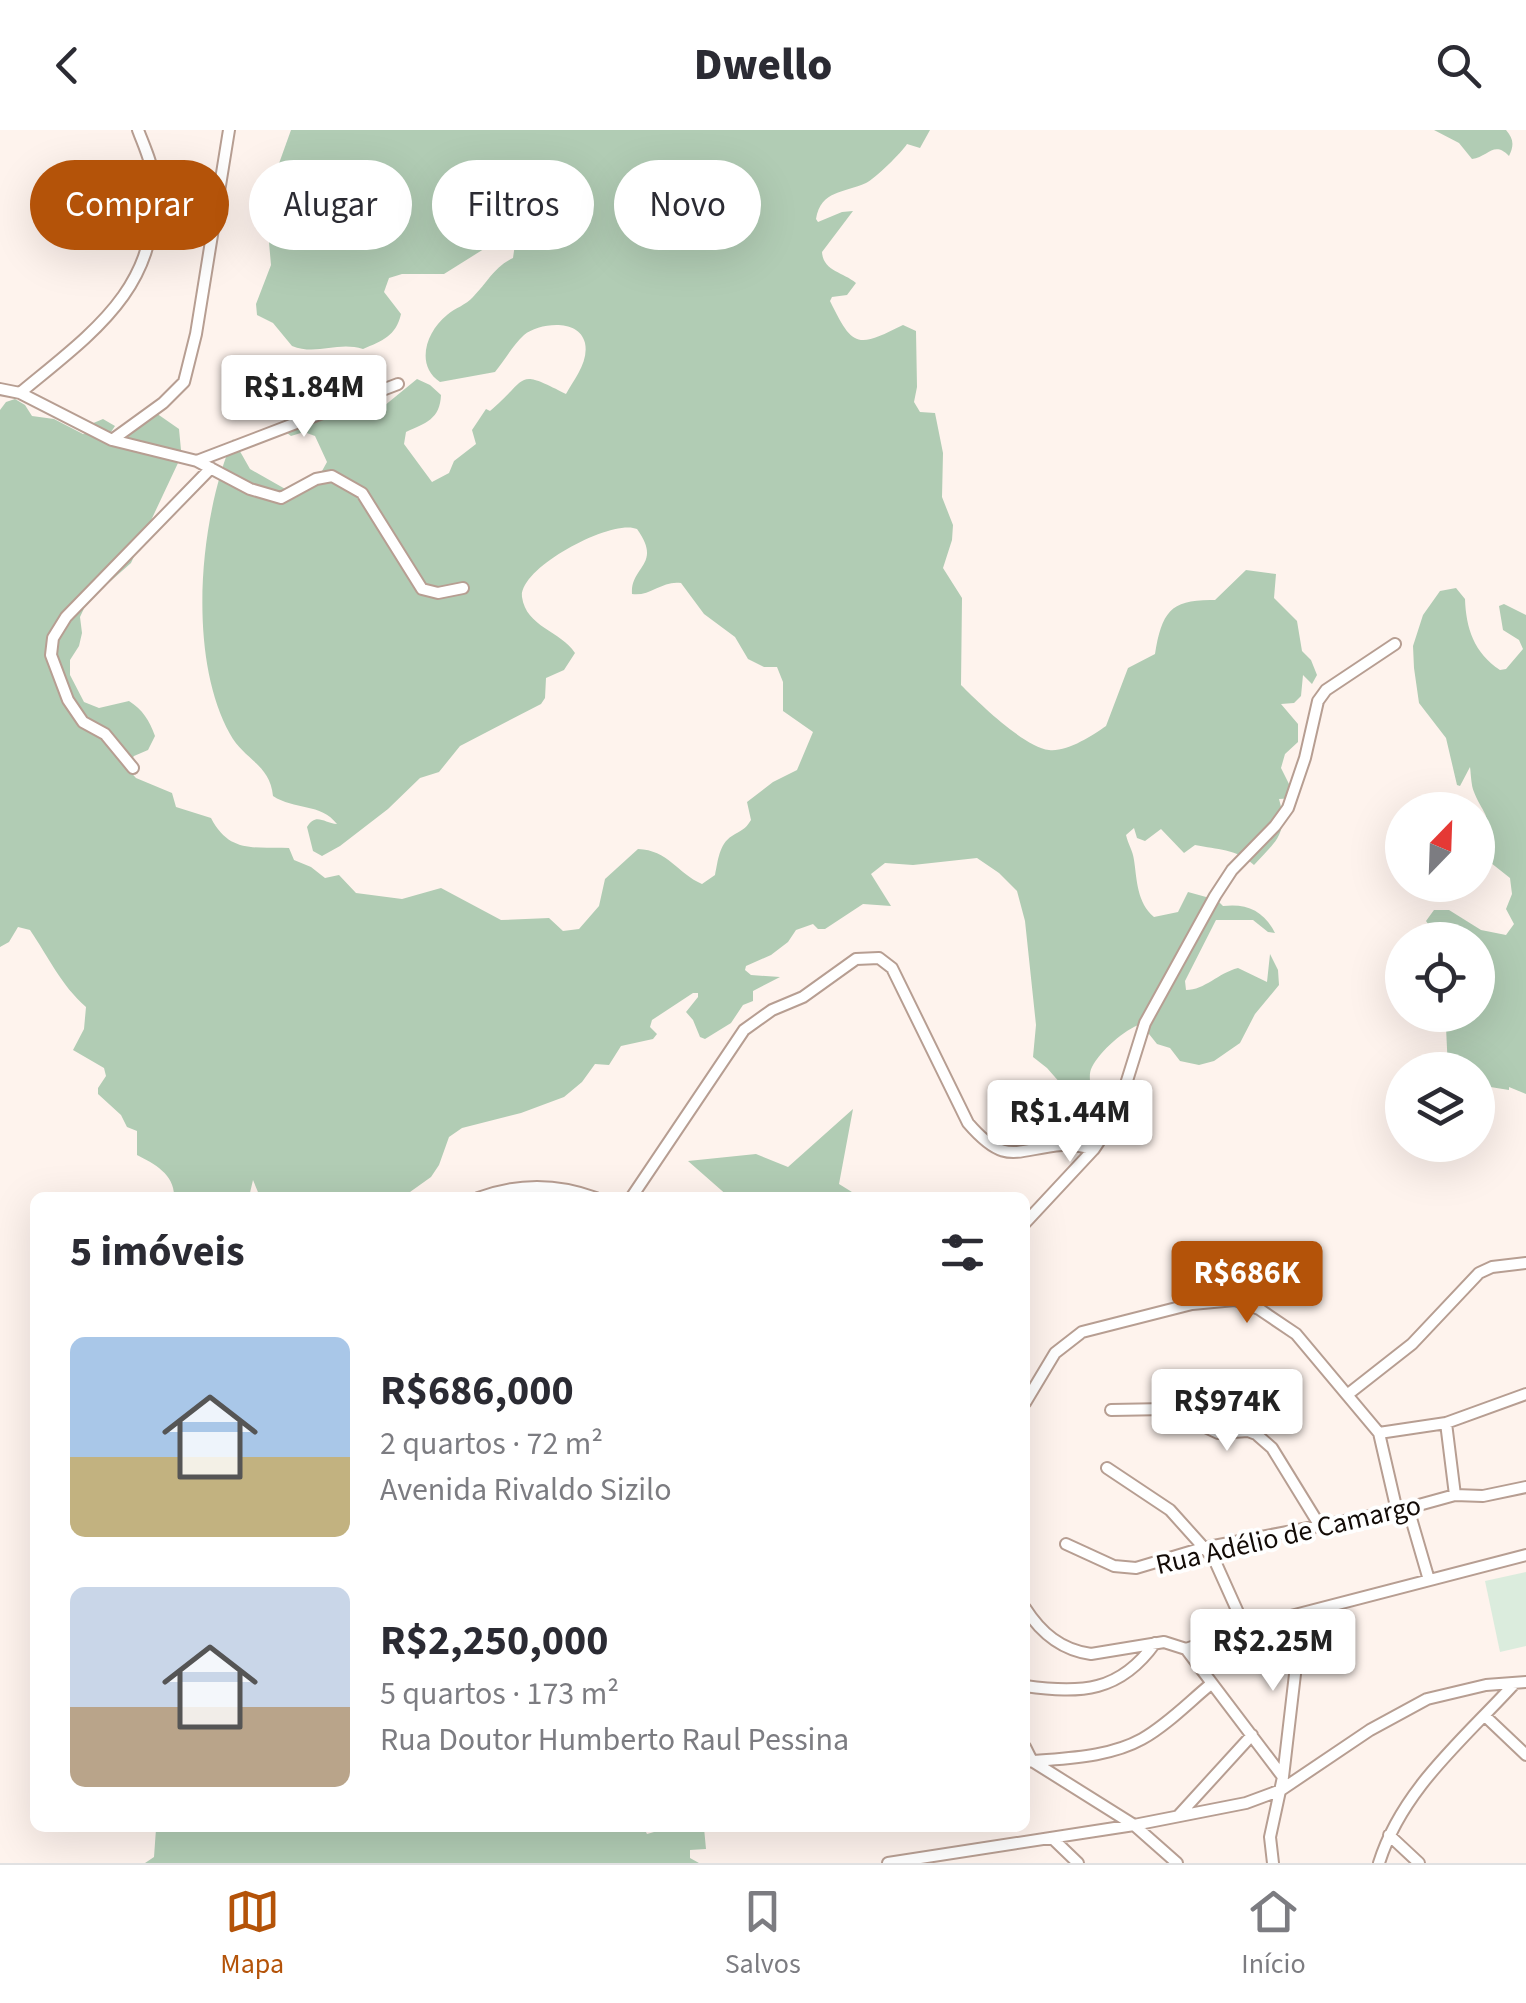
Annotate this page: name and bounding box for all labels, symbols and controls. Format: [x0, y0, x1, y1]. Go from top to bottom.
text: Dwello [694, 33, 832, 97]
icon: back [40, 38, 95, 93]
icon: search [1431, 38, 1486, 93]
chip: Comprar [30, 160, 229, 250]
chip: Alugar [249, 160, 412, 250]
chip: Filtros [432, 160, 594, 250]
chip: Novo [614, 160, 761, 250]
pin: R$1.84M [212, 355, 396, 440]
text: R$1.84M [243, 364, 365, 410]
north arrow [1385, 792, 1495, 902]
map controls [1385, 792, 1495, 1162]
button: locate [1385, 922, 1495, 1032]
button: layers [1385, 1052, 1495, 1162]
pin: R$1.44M [978, 1080, 1162, 1165]
text: R$1.44M [1009, 1089, 1131, 1135]
text: 5 imóveis [70, 1222, 245, 1282]
icon: filters [935, 1225, 990, 1280]
pin: R$686K [1166, 1241, 1328, 1326]
text: R$686K [1194, 1250, 1300, 1296]
text: R$686,000 [380, 1361, 574, 1421]
pin: R$974K [1146, 1369, 1308, 1454]
icon: home [150, 1377, 270, 1497]
text: R$974K [1174, 1378, 1280, 1424]
text: 2 quartos · 72 m² [380, 1421, 603, 1467]
text: Avenida Rivaldo Sizilo [380, 1467, 672, 1513]
street label: Rua Adélio de Camargo [1152, 1485, 1425, 1585]
pin: R$2.25M [1181, 1609, 1365, 1694]
text: R$2,250,000 [380, 1611, 608, 1671]
text: R$2.25M [1212, 1618, 1334, 1664]
icon: home [150, 1627, 270, 1747]
text: 5 quartos · 173 m² [380, 1671, 619, 1717]
text: Rua Doutor Humberto Raul Pessina [380, 1717, 849, 1763]
tab: Mapa [220, 1884, 284, 1984]
tab: Salvos [725, 1884, 801, 1984]
tab: Início [1241, 1884, 1306, 1984]

